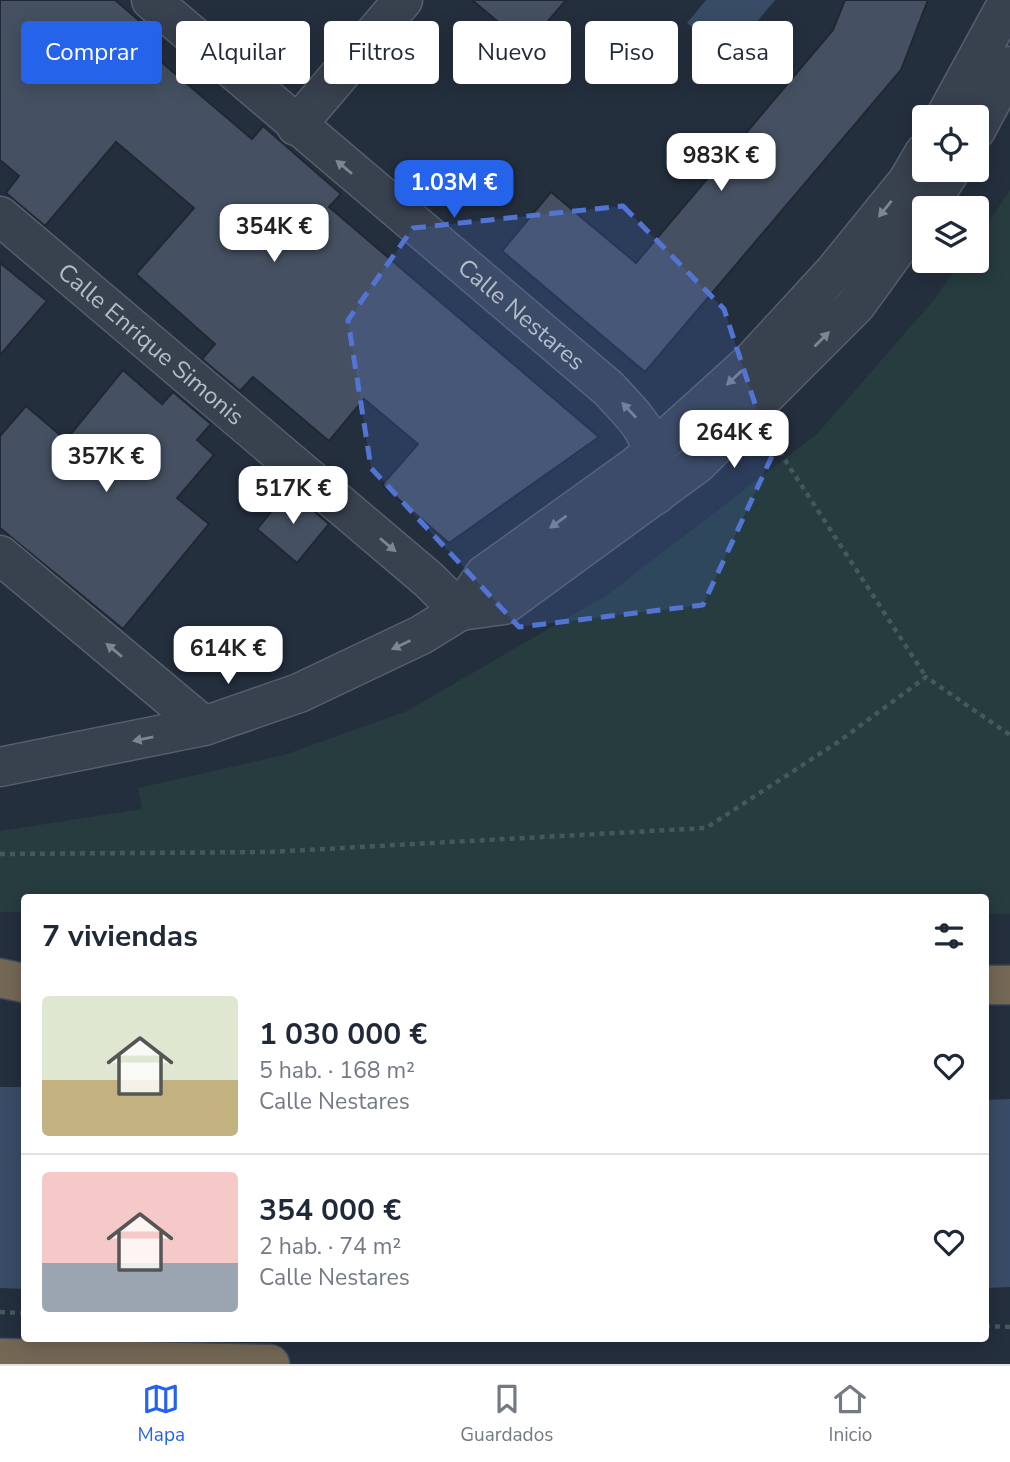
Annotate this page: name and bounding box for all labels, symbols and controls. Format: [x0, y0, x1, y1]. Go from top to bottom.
chip: Comprar [21, 21, 162, 84]
chip: Alquilar [176, 21, 310, 84]
chip: Filtros [324, 21, 439, 84]
chip: Nuevo [453, 21, 571, 84]
chip: Piso [585, 21, 678, 84]
chip: Casa [692, 21, 793, 84]
map controls [912, 105, 989, 273]
button: locate [912, 105, 989, 182]
pin: 983K € [664, 134, 778, 193]
text: 983K € [683, 140, 759, 171]
one-way arrow [336, 159, 354, 174]
pin: 1.03M € [389, 160, 519, 220]
text: 1.03M € [410, 167, 498, 198]
button: layers [912, 196, 989, 273]
one-way arrow [878, 200, 893, 217]
pin: 354K € [217, 204, 331, 264]
text: 354K € [236, 211, 312, 242]
street label: Calle Nestares [451, 251, 592, 378]
street label: Calle Enrique Simonis [51, 256, 251, 432]
one-way arrow [814, 331, 830, 348]
one-way arrow [726, 370, 743, 386]
one-way arrow [621, 402, 637, 419]
pin: 264K € [677, 410, 791, 470]
text: 264K € [696, 417, 772, 448]
pin: 357K € [49, 434, 163, 494]
text: 357K € [68, 441, 144, 472]
pin: 517K € [236, 466, 350, 526]
text: 517K € [255, 473, 331, 504]
one-way arrow [549, 515, 567, 529]
one-way arrow [380, 537, 397, 552]
pin: 614K € [171, 626, 285, 686]
text: 614K € [190, 633, 266, 664]
one-way arrow [391, 639, 411, 651]
one-way arrow [105, 643, 123, 658]
one-way arrow [132, 734, 154, 745]
text: 7 viviendas [42, 916, 198, 957]
icon: filters [930, 917, 968, 955]
text: 1 030 000 € [259, 1014, 427, 1055]
icon: home [98, 1024, 182, 1108]
icon: heart [930, 1047, 968, 1085]
text: 5 hab. · 168 m² [259, 1055, 415, 1086]
text: Calle Nestares [259, 1086, 410, 1117]
text: 354 000 € [259, 1190, 401, 1231]
icon: home [98, 1200, 182, 1284]
icon: heart [930, 1223, 968, 1261]
text: 2 hab. · 74 m² [259, 1231, 401, 1262]
text: Calle Nestares [259, 1262, 410, 1293]
tab: Mapa [138, 1380, 185, 1448]
tab: Guardados [460, 1380, 553, 1448]
tab: Inicio [829, 1380, 872, 1448]

